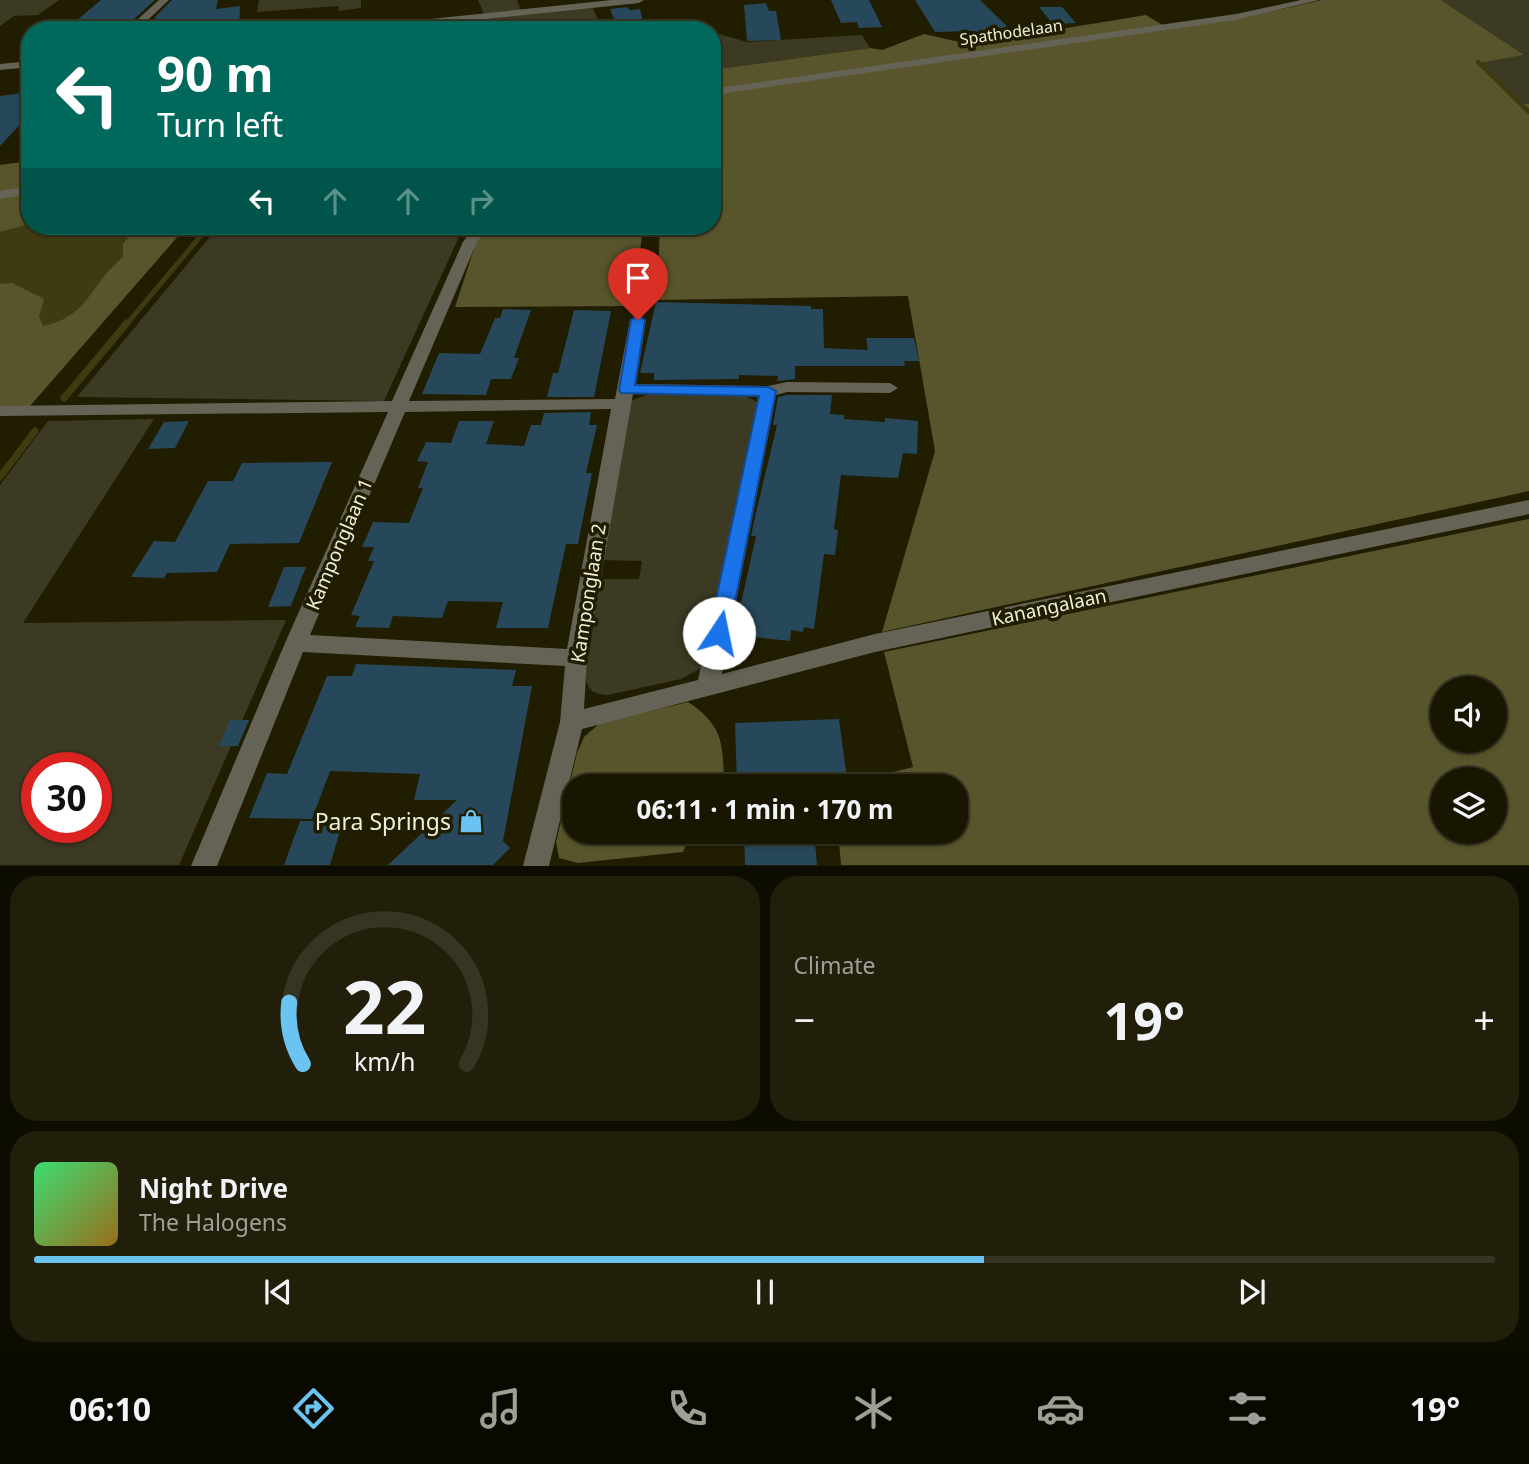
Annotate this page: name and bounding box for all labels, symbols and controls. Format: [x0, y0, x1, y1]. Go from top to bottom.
street label: Spathodelaan [958, 14, 1064, 50]
text: 90 m [157, 40, 274, 106]
icon: left [42, 49, 133, 140]
text: Turn left [157, 103, 283, 146]
icon: left [243, 182, 281, 220]
icon: ahead [316, 182, 354, 220]
icon: ahead [389, 182, 427, 220]
icon: right [462, 182, 500, 220]
pin [608, 248, 668, 320]
icon: arrive [619, 259, 657, 297]
street label: Kamponglaan 1 [300, 474, 378, 614]
street label: Kamponglaan 2 [564, 522, 612, 664]
street label: Kanangalaan [989, 582, 1109, 632]
position arrow [682, 596, 756, 670]
map controls [1430, 676, 1507, 844]
button: sound [1430, 676, 1507, 753]
speed limit sign: 30 [21, 752, 112, 843]
button: layers [1430, 767, 1507, 844]
text: 06:11 · 1 min · 170 m [637, 791, 893, 827]
place label: Para Springs [315, 805, 451, 837]
shop icon: Para Springs [457, 807, 485, 835]
text: Climate [794, 949, 876, 981]
text: 22 [343, 957, 426, 1056]
text: 19° [1103, 984, 1185, 1055]
text: − [794, 993, 815, 1045]
text: + [1473, 993, 1495, 1045]
text: km/h [354, 1044, 416, 1078]
text: Night Drive [139, 1170, 288, 1206]
text: The Halogens [139, 1206, 287, 1238]
icon: previous [259, 1273, 297, 1311]
icon: pause [746, 1273, 784, 1311]
icon: next [1233, 1273, 1271, 1311]
icon: directions [289, 1384, 338, 1433]
icon: music [476, 1384, 525, 1433]
icon: phone [663, 1384, 712, 1433]
icon: climate [849, 1384, 898, 1433]
icon: car [1036, 1384, 1085, 1433]
icon: filters [1223, 1384, 1272, 1433]
text: 06:10 [69, 1387, 151, 1430]
text: 19° [1410, 1387, 1460, 1430]

